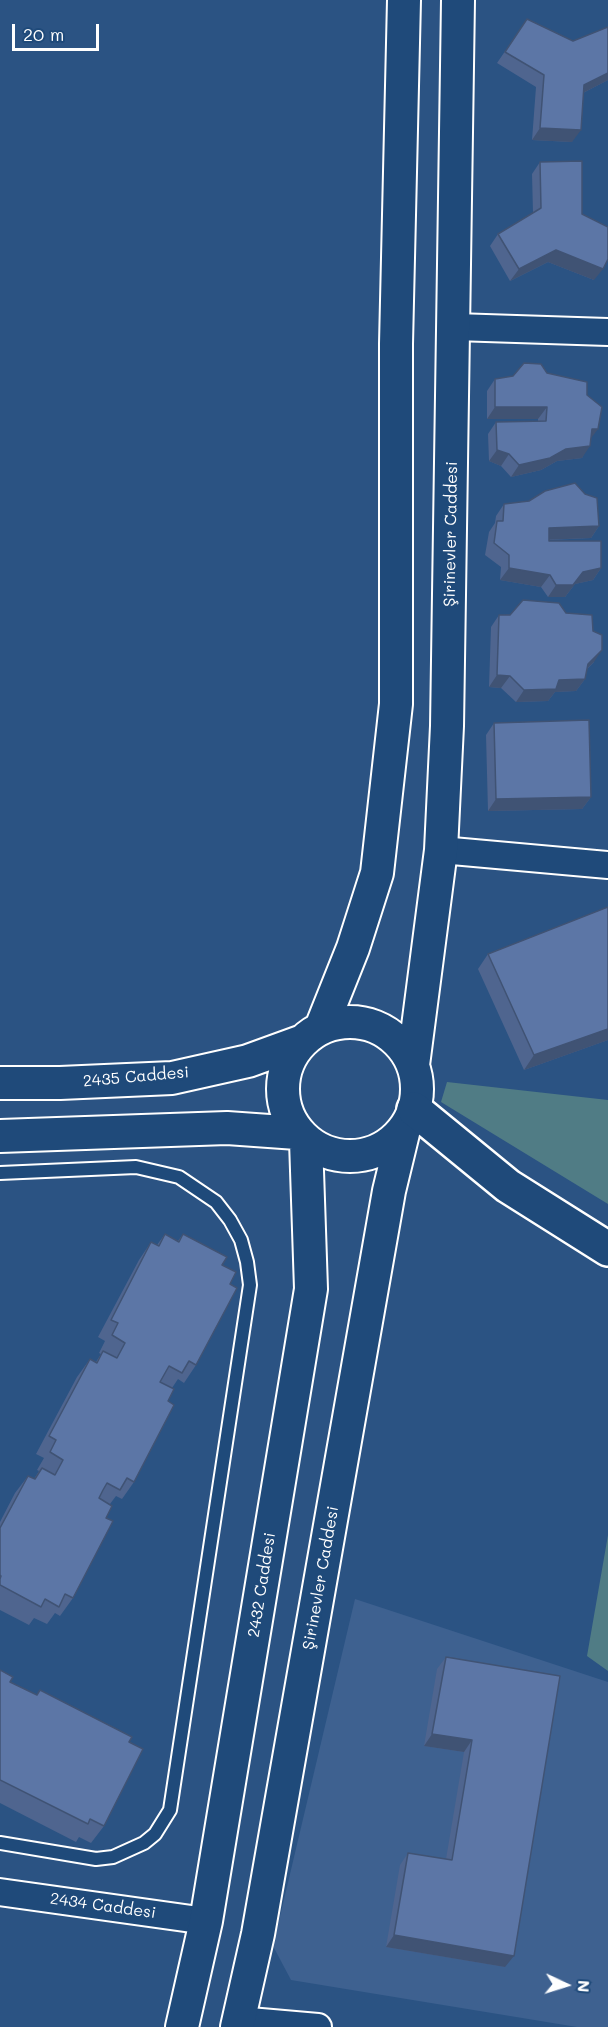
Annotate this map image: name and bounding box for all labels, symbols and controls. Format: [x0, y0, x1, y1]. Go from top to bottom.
scale bar [15, 12, 102, 50]
text: 20 m [23, 22, 64, 46]
street label: Şirinevler Caddesi [440, 461, 462, 607]
street label: 2435 Caddesi [82, 1063, 190, 1091]
street label: Şirinevler Caddesi [299, 1505, 343, 1651]
street label: 2432 Caddesi [244, 1531, 280, 1639]
street label: 2434 Caddesi [49, 1889, 157, 1923]
north arrow [536, 1955, 596, 2015]
text: N [574, 1979, 595, 1993]

